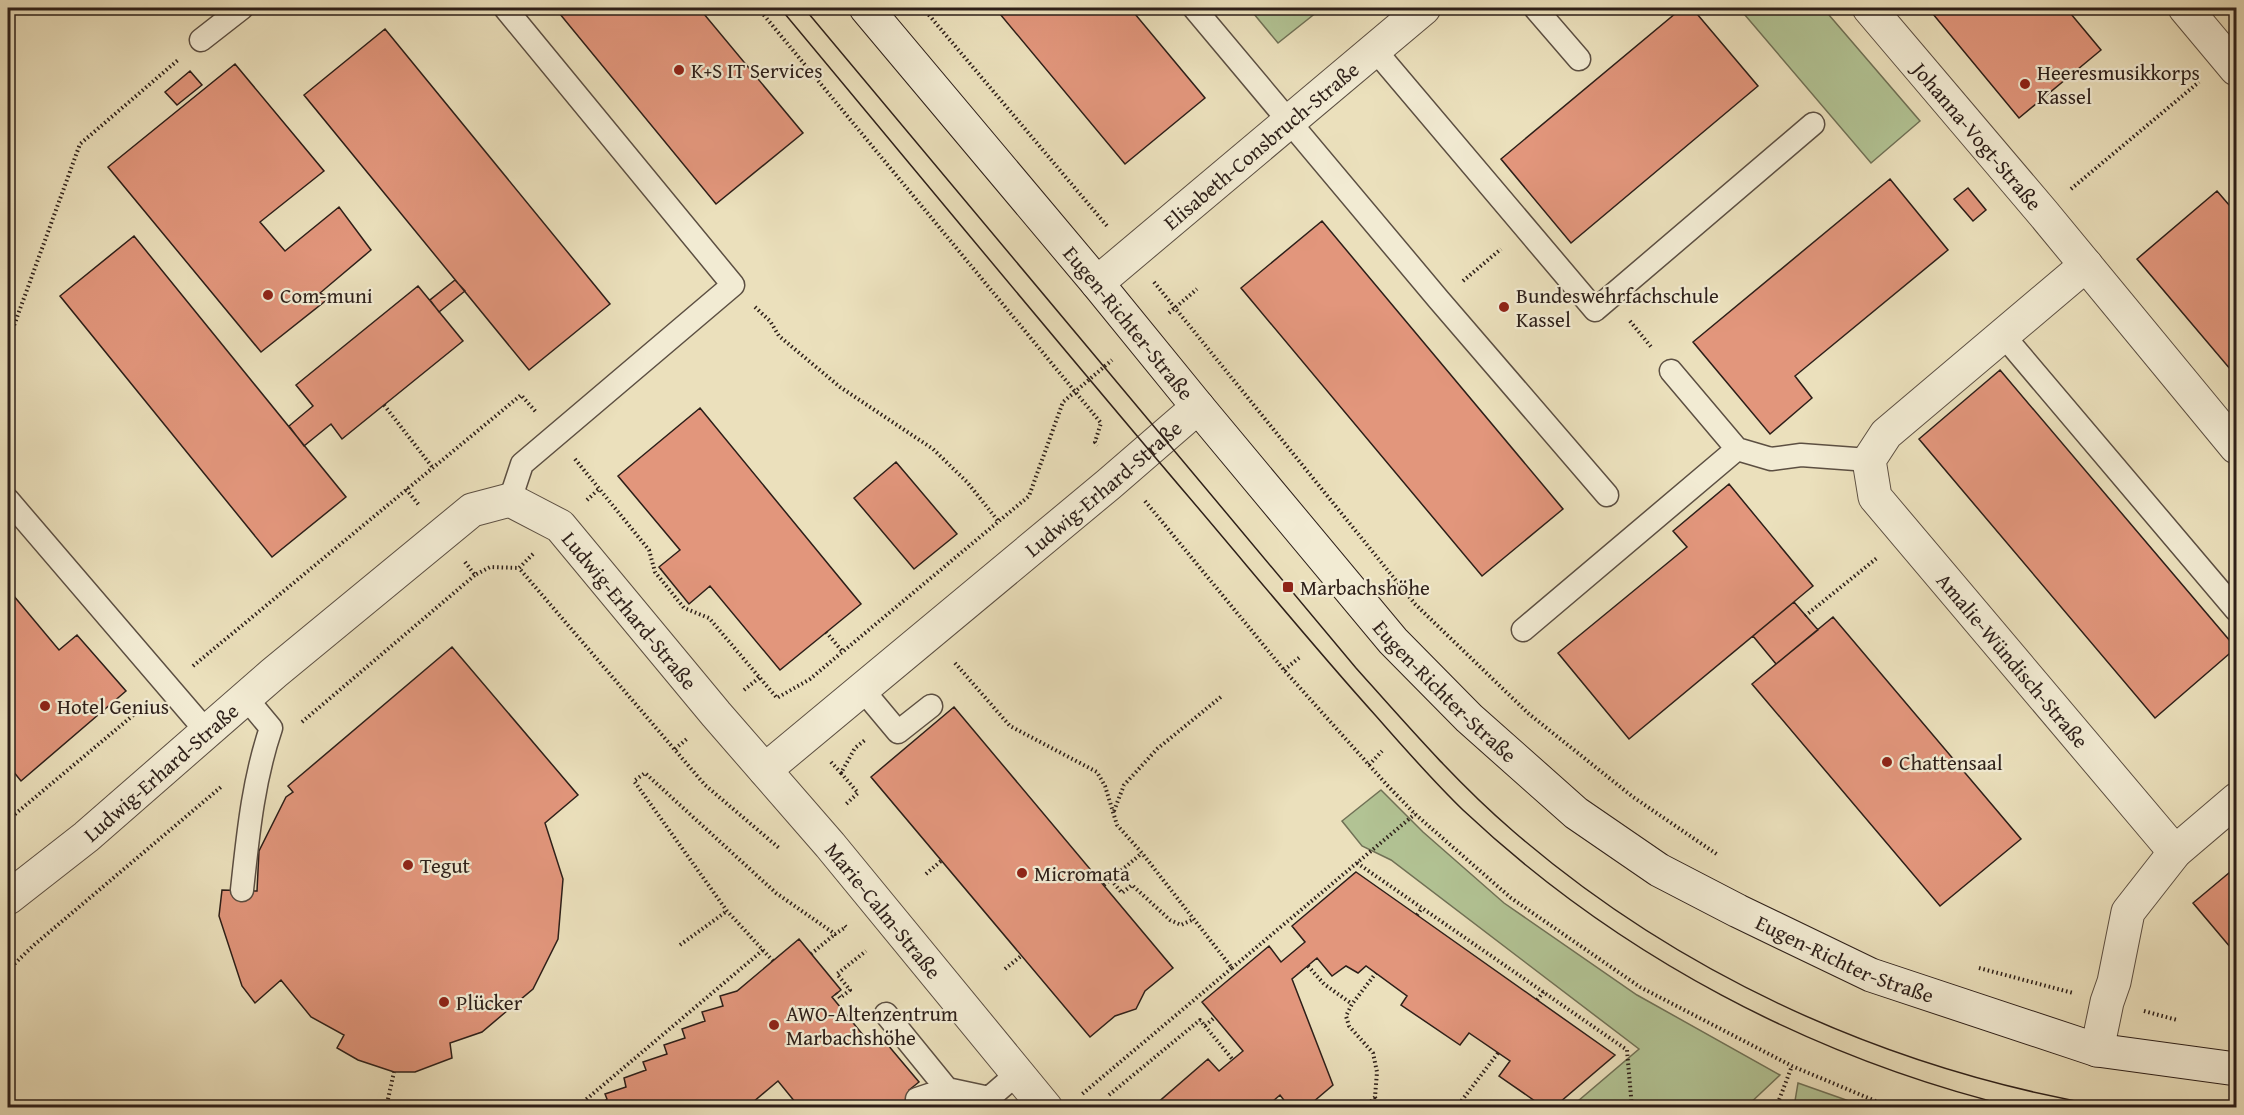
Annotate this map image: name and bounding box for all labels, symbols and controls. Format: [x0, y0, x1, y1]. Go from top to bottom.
street label: Johanna-Vogt-Straße [1904, 53, 2050, 217]
street label: Elisabeth-Consbruch-Straße [1156, 54, 1366, 237]
place label: K+S IT Services [691, 55, 822, 86]
place label: Heeresmusikkorps Kassel [2037, 57, 2200, 112]
marker: K+S IT Services [672, 63, 686, 77]
marker: Heeresmusikkorps Kassel [2018, 77, 2032, 91]
street label: Eugen-Richter-Straße [1056, 239, 1202, 407]
place label: Com-muni [280, 280, 373, 311]
place label: Bundeswehrfachschule Kassel [1516, 280, 1719, 335]
marker: Com-muni [261, 288, 275, 302]
marker: Bundeswehrfachschule Kassel [1497, 300, 1511, 314]
street label: Ludwig-Erhard-Straße [1017, 412, 1188, 564]
street label: Ludwig-Erhard-Straße [555, 524, 705, 696]
street label: Amalie-Wündisch-Straße [1930, 566, 2096, 755]
place label: Marbachshöhe [1300, 572, 1430, 603]
marker: Marbachshöhe [1281, 580, 1295, 594]
street label: Eugen-Richter-Straße [1366, 613, 1524, 769]
place label: Hotel Genius [57, 691, 169, 722]
street label: Ludwig-Erhard-Straße [76, 695, 245, 849]
marker: Hotel Genius [38, 699, 52, 713]
place label: Chattensaal [1899, 747, 2003, 778]
marker: Chattensaal [1880, 755, 1894, 769]
street label: Marie-Calm-Straße [818, 835, 949, 985]
place label: Tegut [420, 850, 471, 881]
marker: Tegut [401, 858, 415, 872]
place label: Micromata [1034, 858, 1130, 889]
marker: Micromata [1015, 866, 1029, 880]
street label: Eugen-Richter-Straße [1751, 906, 1938, 1010]
place label: Plücker [456, 987, 523, 1018]
marker: Plücker [437, 995, 451, 1009]
place label: AWO-Altenzentrum Marbachshöhe [786, 998, 958, 1053]
marker: AWO-Altenzentrum Marbachshöhe [767, 1018, 781, 1032]

